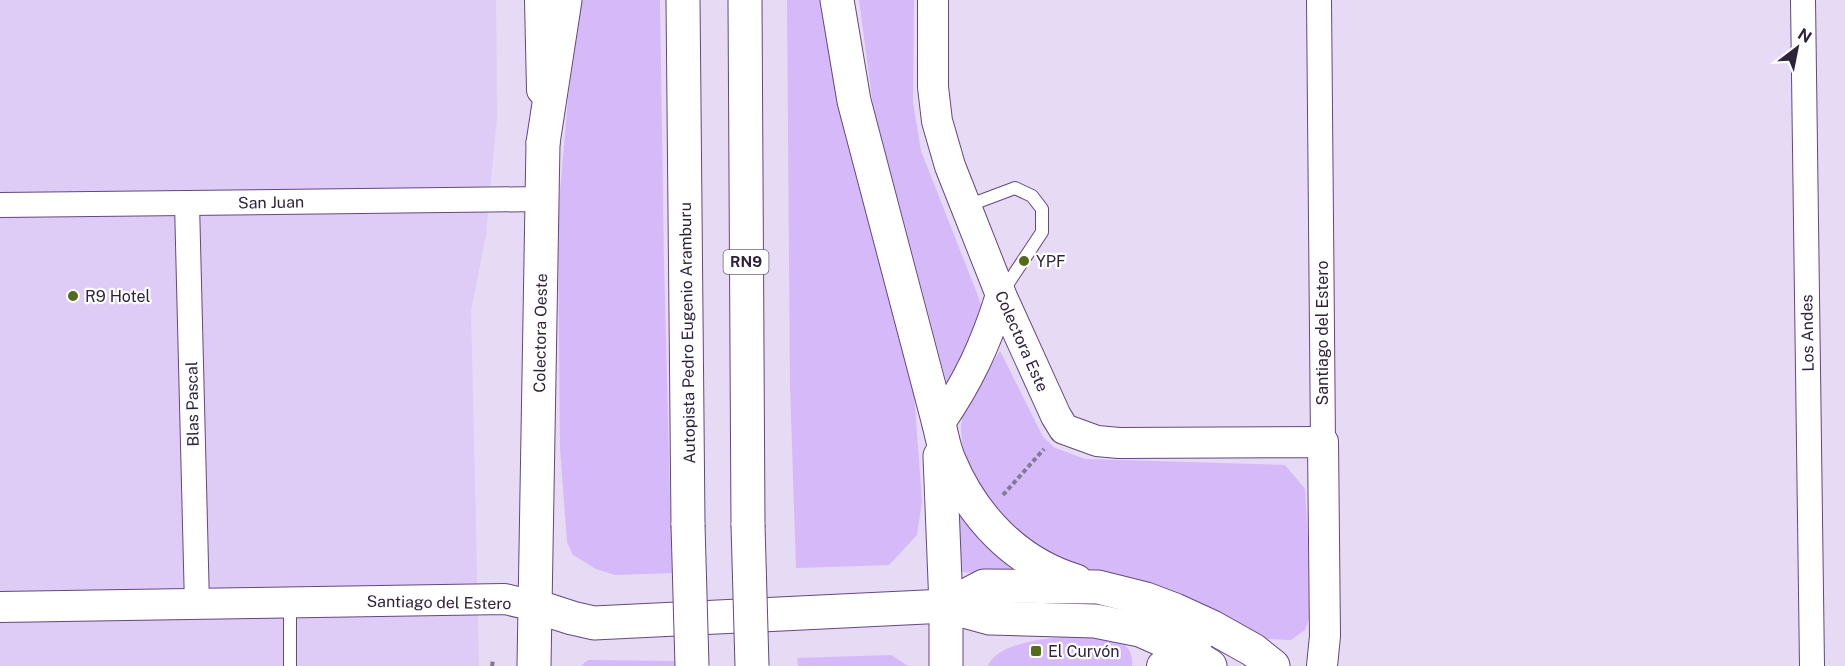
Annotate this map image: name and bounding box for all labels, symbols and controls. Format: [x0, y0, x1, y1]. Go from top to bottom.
north arrow [1767, 18, 1827, 78]
text: N [1794, 24, 1815, 47]
street label: San Juan [238, 192, 304, 213]
street label: Autopista Pedro Eugenio Aramburu [676, 202, 699, 464]
road number: RN9 [724, 250, 768, 274]
place label: YPF [1036, 252, 1065, 271]
marker: YPF [1017, 254, 1031, 268]
street label: Santiago del Estero [1313, 260, 1332, 406]
street label: Colectora Oeste [530, 273, 551, 393]
place label: R9 Hotel [85, 287, 151, 306]
street label: Colectora Este [991, 288, 1052, 395]
marker: R9 Hotel [66, 289, 80, 303]
street label: Los Andes [1797, 294, 1818, 372]
street label: Blas Pascal [182, 361, 203, 447]
street label: Santiago del Estero [366, 592, 512, 613]
place label: El Curvón [1048, 642, 1120, 661]
marker: El Curvón [1029, 644, 1043, 658]

